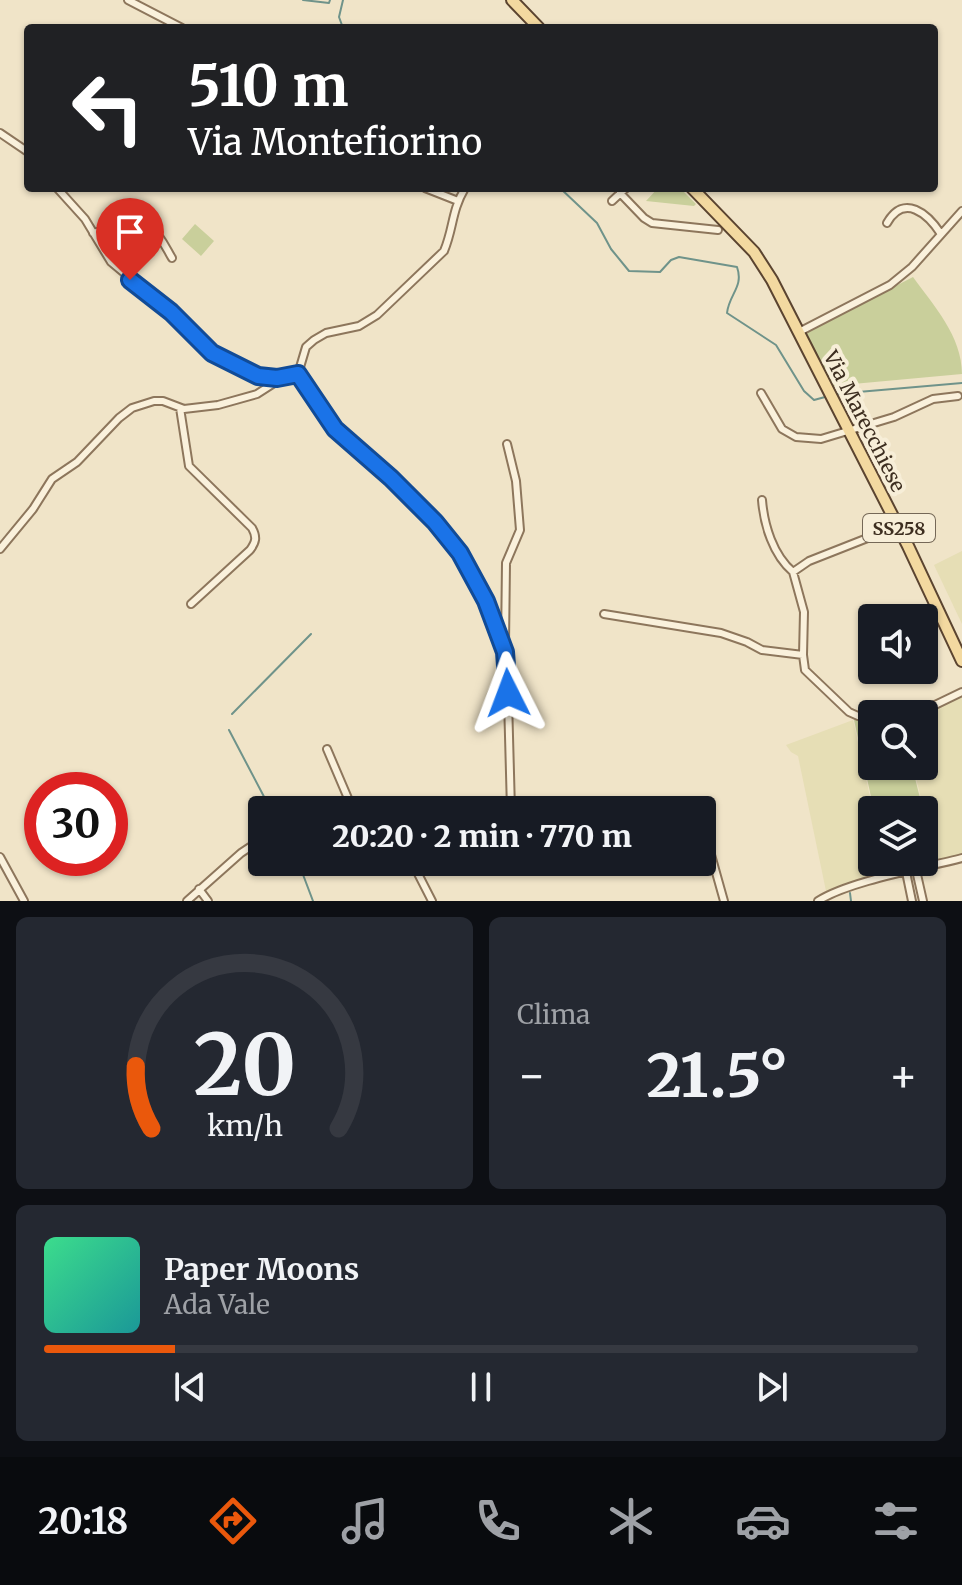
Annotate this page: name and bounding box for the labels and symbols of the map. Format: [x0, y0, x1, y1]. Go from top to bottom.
pin [96, 198, 164, 280]
street label: Via Marecchiese [818, 345, 911, 496]
road number: SS258 [863, 514, 935, 542]
position arrow [466, 651, 550, 735]
speed limit sign: 30 [24, 772, 128, 876]

